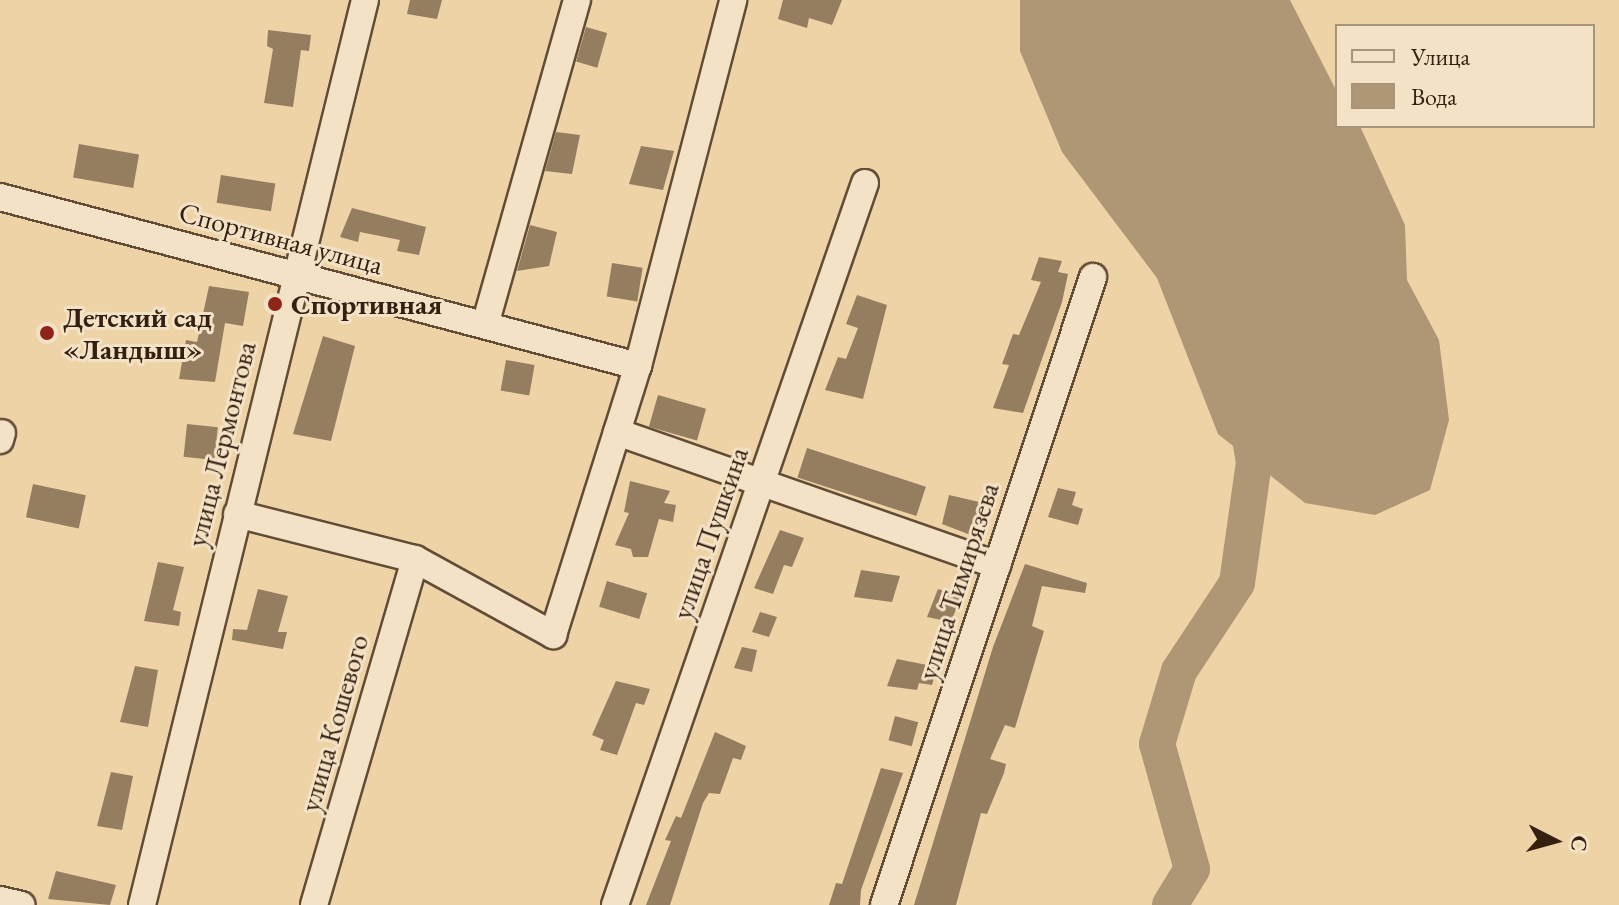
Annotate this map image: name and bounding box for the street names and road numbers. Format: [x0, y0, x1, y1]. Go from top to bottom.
street label: Спортивная улица [175, 195, 387, 281]
street label: улица Лермонтова [179, 338, 263, 550]
street label: улица Пушкина [665, 443, 755, 623]
street label: улица Тимирязева [910, 478, 1006, 684]
street label: улица Кошевого [293, 631, 375, 815]

